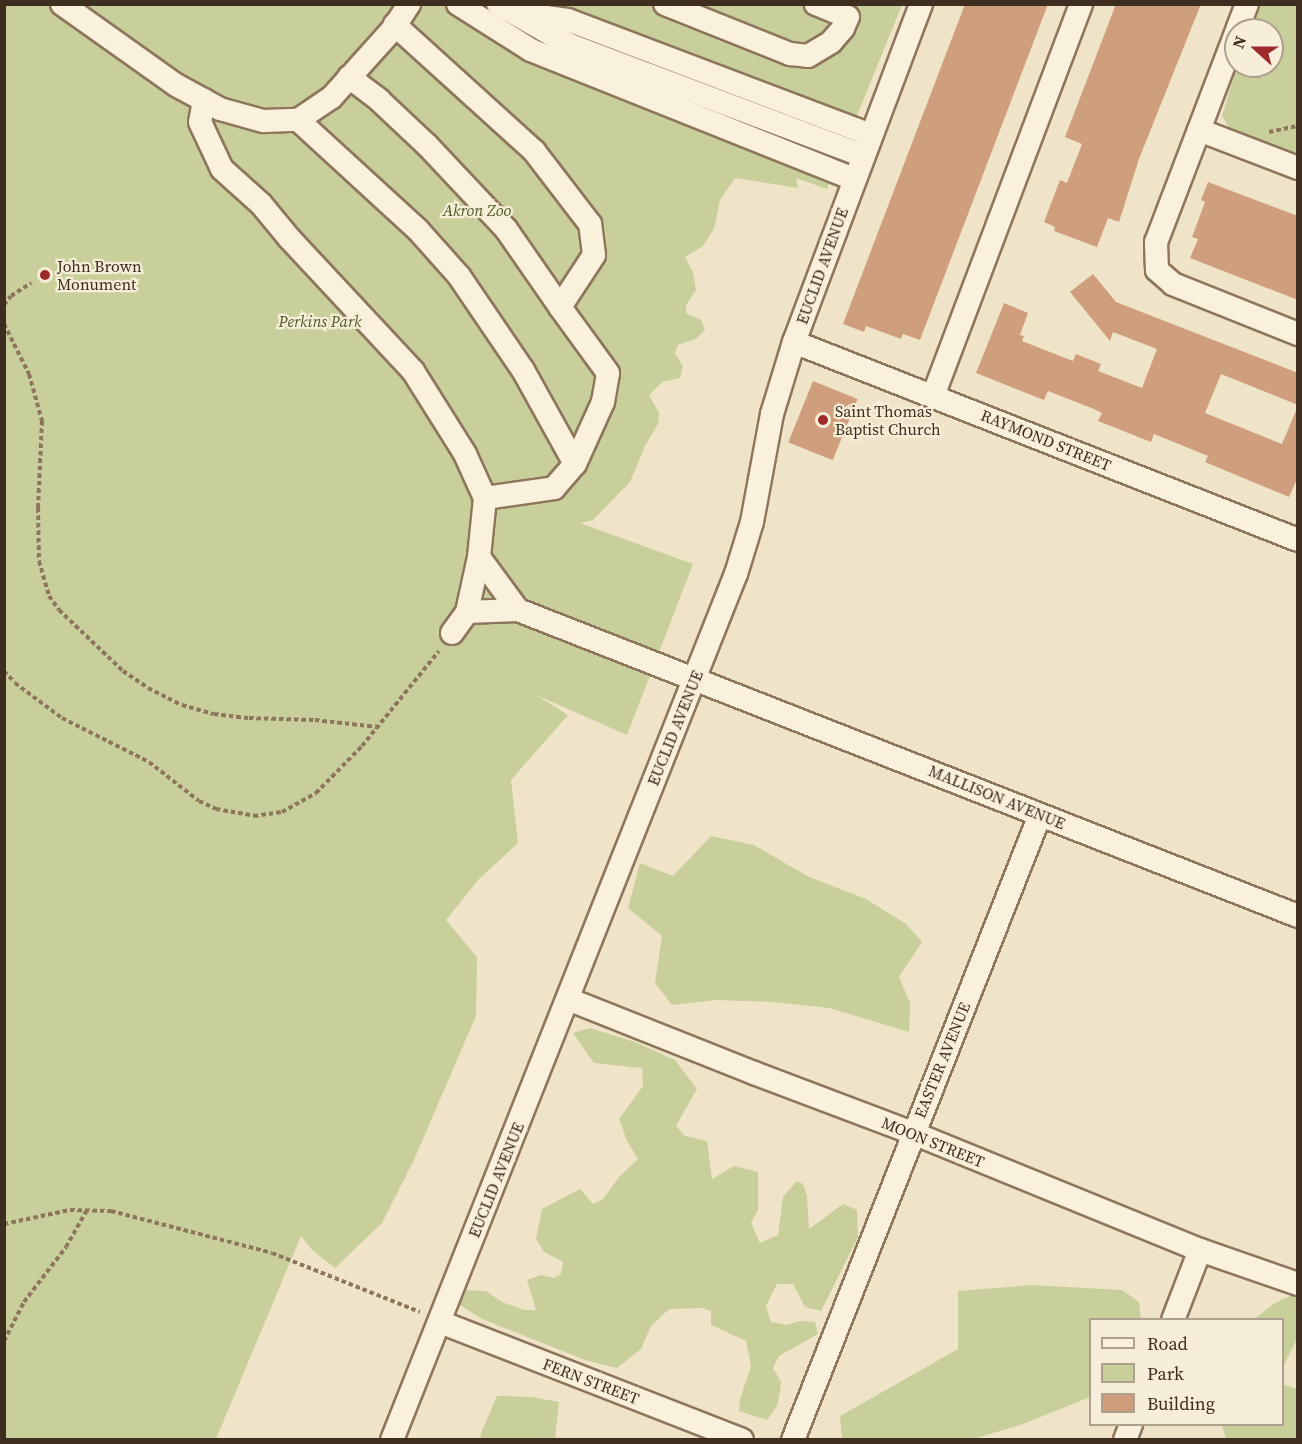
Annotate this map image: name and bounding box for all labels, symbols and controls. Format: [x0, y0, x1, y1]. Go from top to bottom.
north arrow [1224, 18, 1284, 78]
text: N [1227, 33, 1251, 52]
park label: Akron Zoo [443, 200, 511, 220]
street label: EUCLID AVENUE [792, 205, 852, 327]
place label: John Brown Monument [57, 256, 142, 294]
marker: John Brown Monument [38, 268, 52, 282]
park label: Perkins Park [278, 311, 362, 331]
place label: Saint Thomas Baptist Church [835, 401, 941, 439]
street label: RAYMOND STREET [978, 405, 1114, 475]
marker: Saint Thomas Baptist Church [816, 413, 830, 427]
street label: EUCLID AVENUE [643, 668, 707, 788]
street label: MALLISON AVENUE [926, 761, 1068, 833]
street label: EASTER AVENUE [910, 999, 974, 1121]
street label: MOON STREET [879, 1113, 987, 1171]
street label: EUCLID AVENUE [464, 1120, 528, 1240]
legend [1089, 1318, 1284, 1426]
text: Road [1147, 1331, 1188, 1356]
street label: FERN STREET [540, 1354, 642, 1408]
text: Park [1147, 1361, 1184, 1386]
text: Building [1147, 1391, 1215, 1416]

